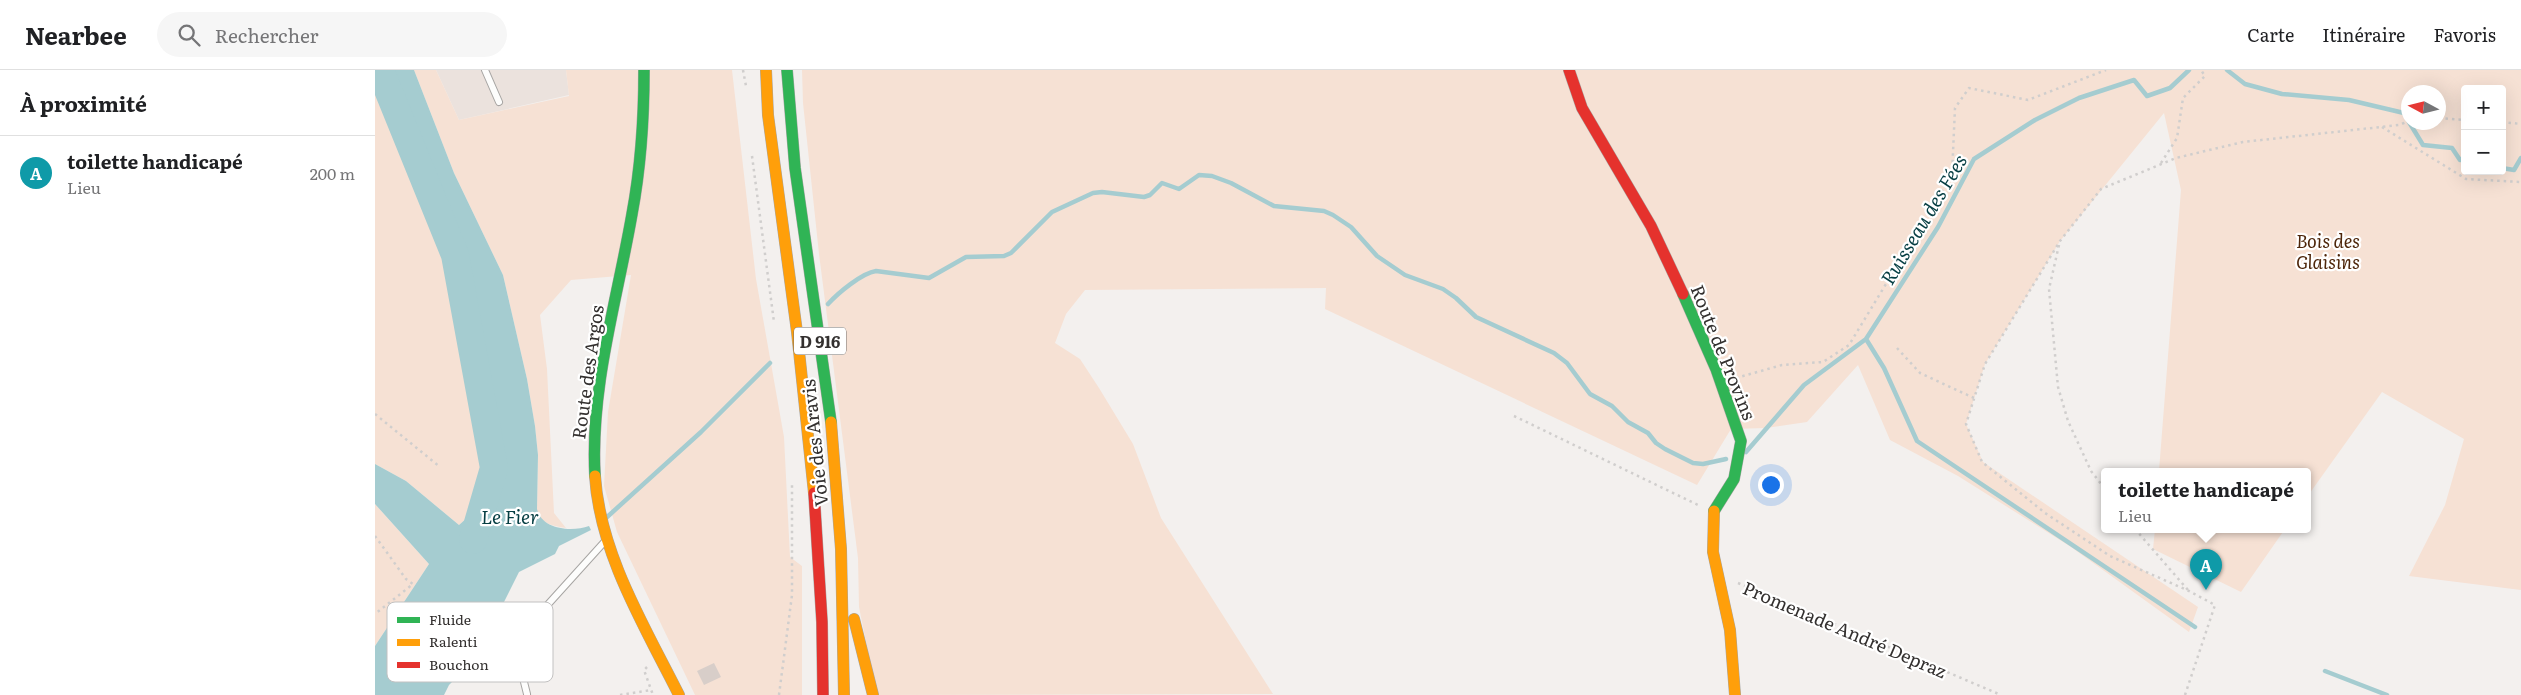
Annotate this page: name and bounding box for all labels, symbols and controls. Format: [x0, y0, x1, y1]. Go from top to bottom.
search box [157, 12, 507, 57]
text: Nearbee [25, 17, 127, 52]
icon: search [175, 21, 203, 49]
text: Rechercher [215, 21, 319, 49]
text: Carte [2247, 21, 2294, 48]
text: Itinéraire [2322, 21, 2405, 48]
text: Favoris [2433, 21, 2496, 48]
north arrow [2401, 85, 2446, 130]
map controls [2461, 85, 2506, 175]
button: + [2461, 85, 2506, 130]
text: À proximité [20, 87, 147, 118]
button: − [2461, 130, 2506, 175]
text: toilette handicapé [67, 147, 243, 175]
water label: Ruisseau des Fées [1873, 148, 1973, 290]
text: A [30, 161, 42, 185]
text: 200 m [310, 161, 355, 185]
text: Lieu [67, 175, 101, 199]
park label: Bois des Glaisins [2296, 227, 2360, 275]
street label: Route de Provins [1685, 280, 1763, 424]
street label: Route des Argos [564, 303, 610, 441]
road number: D 916 [794, 328, 846, 354]
street label: Voie des Aravis [794, 378, 834, 508]
popup [2101, 468, 2311, 533]
your location [1758, 472, 1784, 498]
text: toilette handicapé [2118, 475, 2294, 503]
water label: Le Fier [481, 502, 539, 530]
text: Lieu [2118, 503, 2152, 527]
pin: A [2190, 549, 2222, 590]
street label: Promenade André Depraz [1739, 574, 1951, 684]
legend [387, 602, 553, 682]
text: Fluide [429, 609, 471, 629]
text: Ralenti [429, 631, 478, 651]
text: Bouchon [429, 654, 489, 674]

